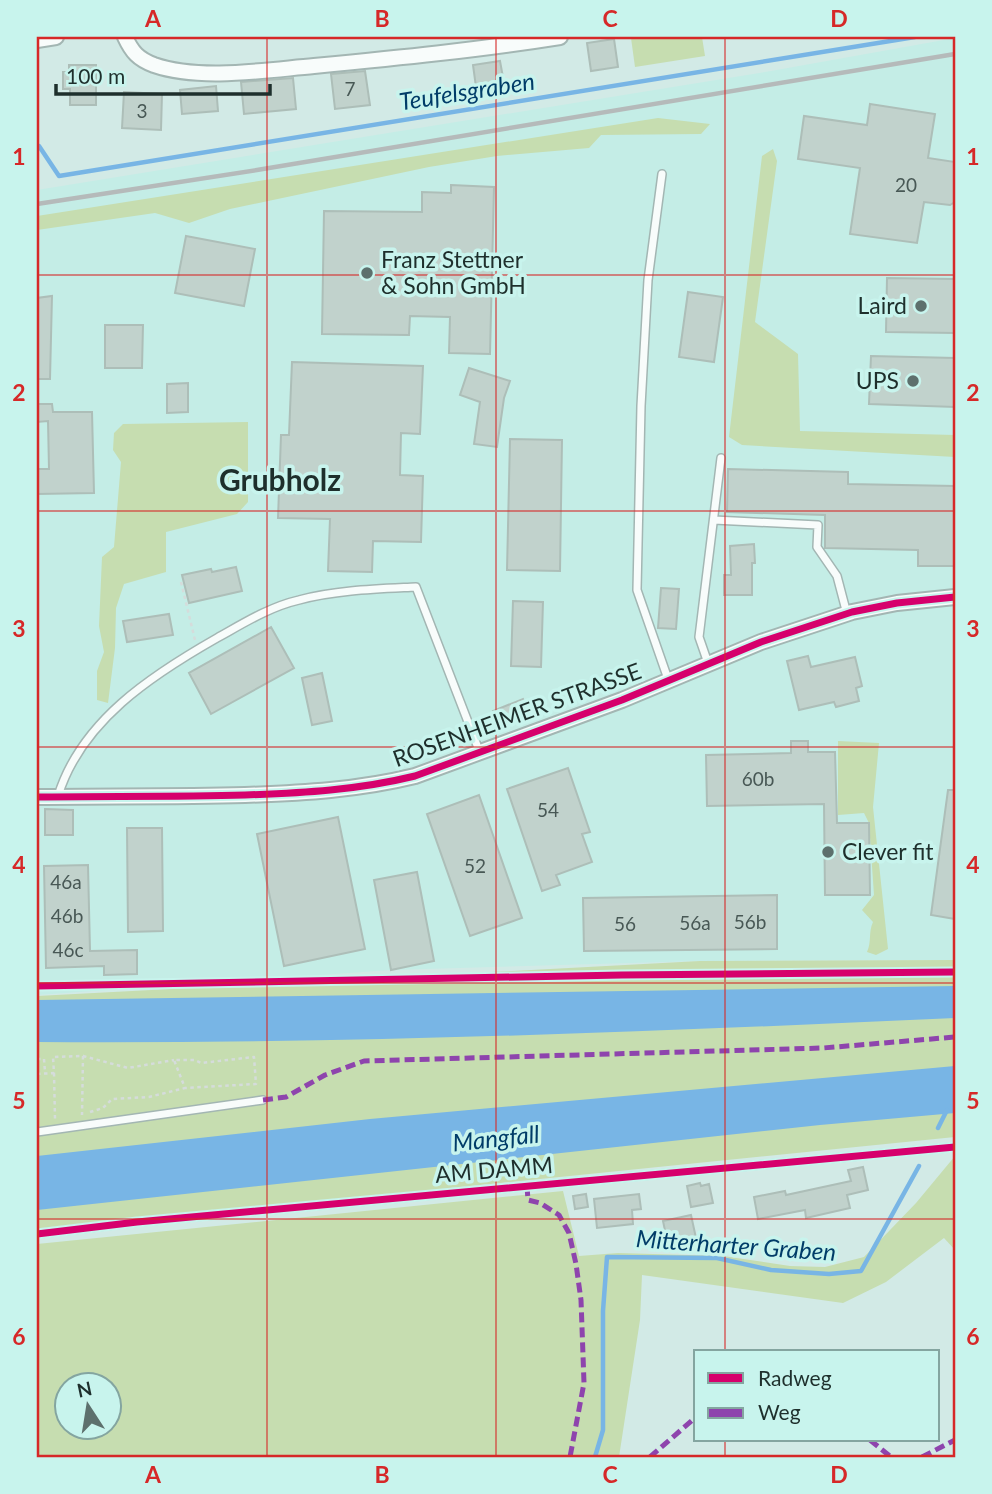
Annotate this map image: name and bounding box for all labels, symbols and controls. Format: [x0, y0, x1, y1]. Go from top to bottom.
text: A [144, 4, 162, 32]
text: B [374, 4, 390, 32]
text: C [602, 4, 618, 32]
text: D [830, 4, 848, 32]
scale bar [56, 52, 270, 96]
text: 100 m [66, 63, 125, 88]
water label: Teufelsgraben [397, 65, 537, 116]
house number: 7 [344, 77, 356, 100]
house number: 3 [136, 99, 148, 122]
text: 1 [12, 142, 26, 170]
text: 1 [966, 142, 980, 170]
house number: 20 [895, 173, 917, 196]
place label: Franz Stettner & Sohn GmbH [381, 245, 526, 299]
marker: Franz Stettner & Sohn GmbH [359, 265, 375, 281]
place label: Laird [857, 291, 907, 319]
marker: Laird [913, 298, 929, 314]
place label: UPS [856, 366, 899, 394]
marker: UPS [905, 373, 921, 389]
text: 2 [12, 378, 26, 406]
text: 2 [966, 378, 980, 406]
district label: Grubholz [219, 461, 341, 497]
text: 3 [12, 614, 26, 642]
text: 3 [966, 614, 980, 642]
street label: ROSENHEIMER STRASSE [389, 656, 645, 772]
house number: 60b [742, 767, 774, 790]
house number: 54 [537, 798, 559, 821]
place label: Clever fit [842, 837, 934, 865]
marker: Clever fit [820, 844, 836, 860]
text: 4 [12, 850, 26, 878]
text: 4 [966, 850, 980, 878]
house number: 52 [464, 854, 486, 877]
house number: 46a [50, 870, 82, 893]
house number: 46b [51, 904, 83, 927]
house number: 56b [734, 910, 766, 933]
house number: 56a [679, 911, 711, 934]
house number: 56 [614, 912, 636, 935]
house number: 46c [52, 938, 84, 961]
text: 5 [12, 1086, 26, 1114]
text: 5 [966, 1086, 980, 1114]
water label: Mangfall [451, 1118, 541, 1156]
street label: AM DAMM [434, 1150, 554, 1188]
water label: Mitterharter Graben [635, 1223, 837, 1266]
text: 6 [12, 1322, 26, 1350]
text: 6 [966, 1322, 980, 1350]
legend [694, 1350, 940, 1442]
text: Radweg [758, 1365, 832, 1390]
north arrow [52, 1372, 122, 1442]
text: N [75, 1376, 94, 1402]
text: Weg [758, 1399, 801, 1424]
text: A [144, 1460, 162, 1488]
text: B [374, 1460, 390, 1488]
text: C [602, 1460, 618, 1488]
text: D [830, 1460, 848, 1488]

